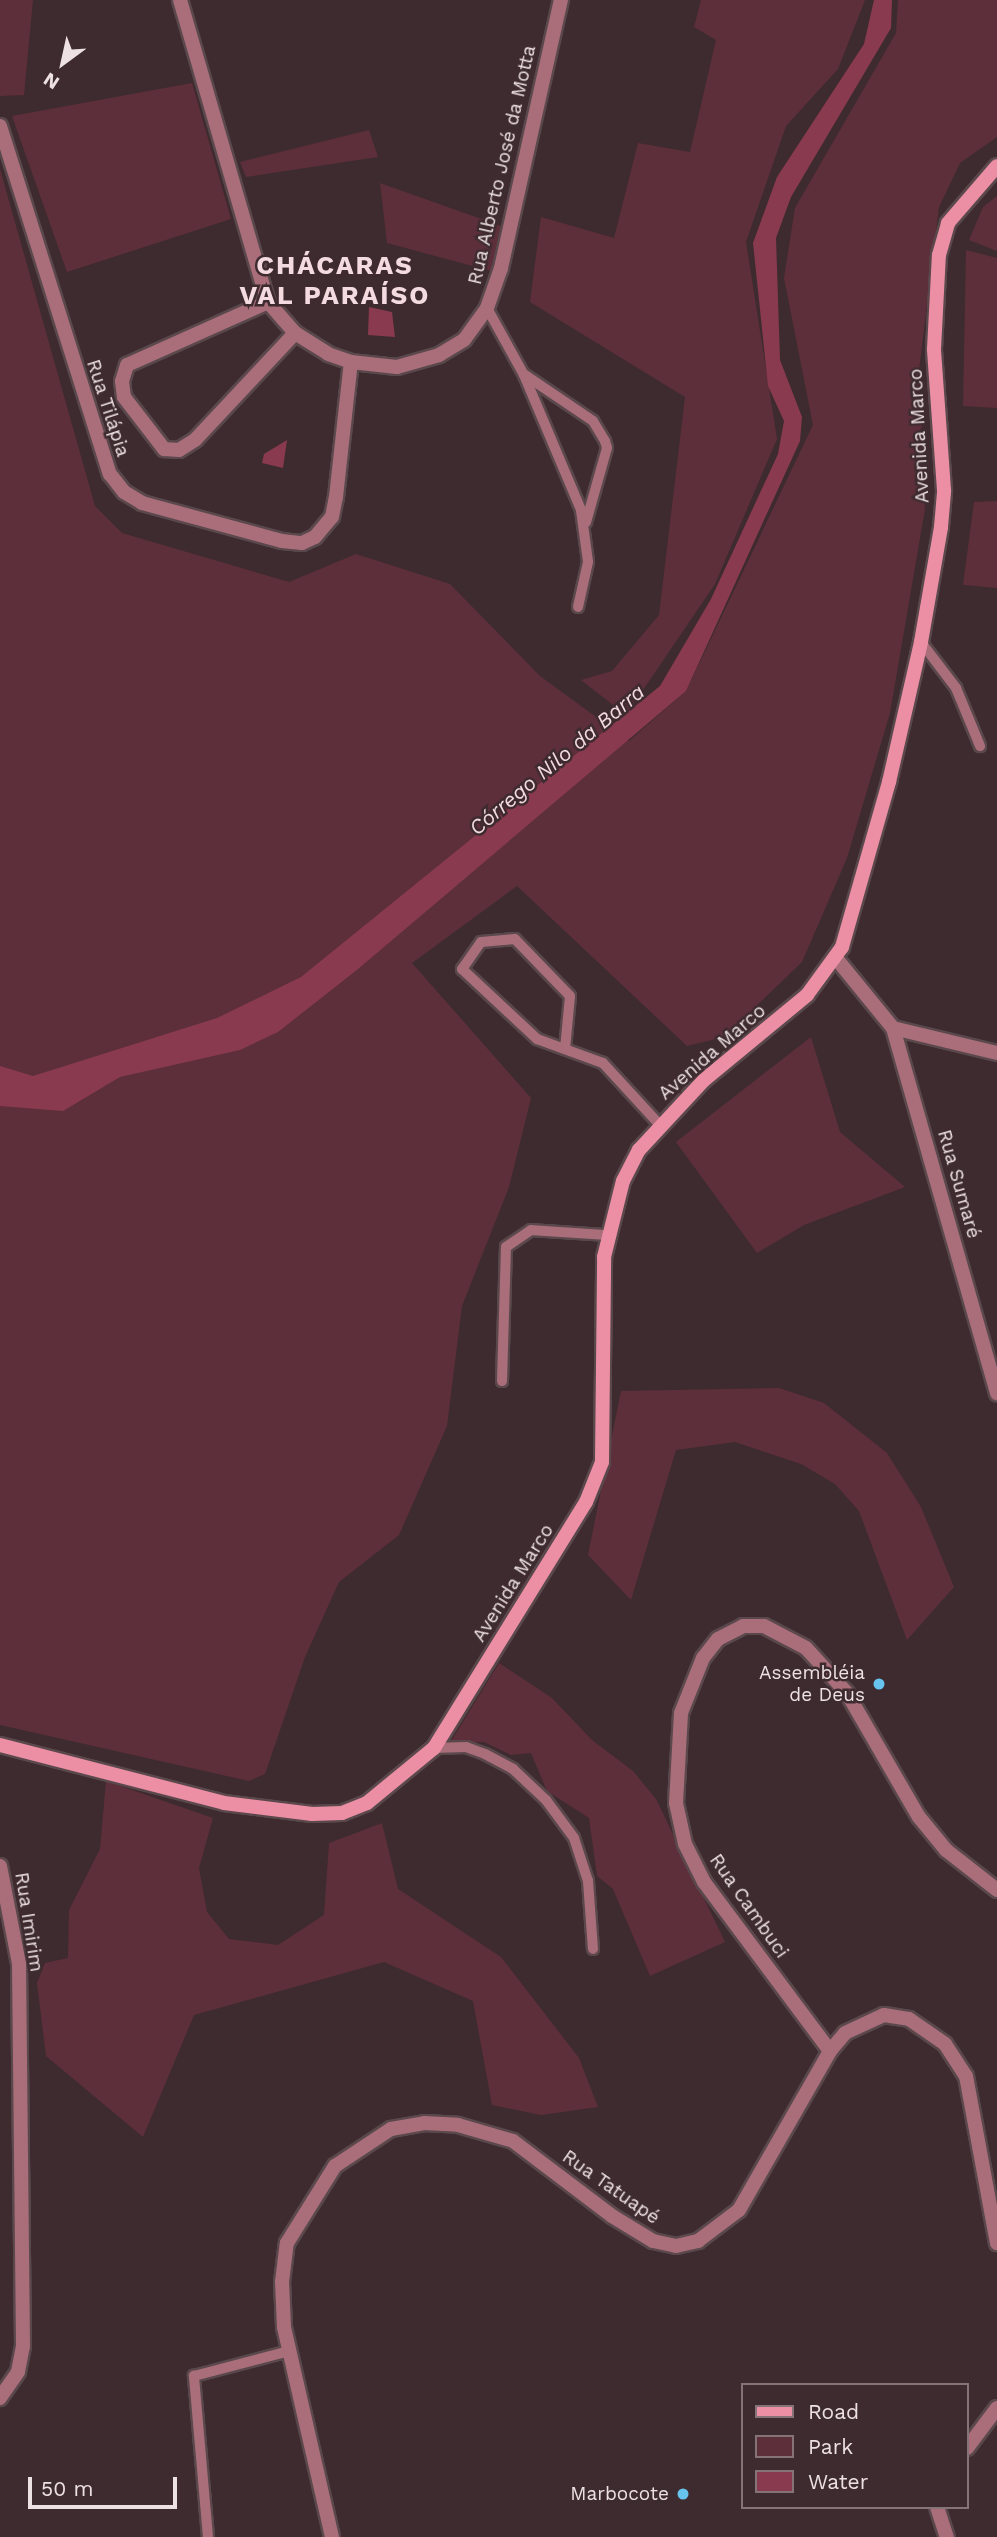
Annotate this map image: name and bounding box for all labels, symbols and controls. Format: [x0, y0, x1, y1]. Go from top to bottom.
north arrow [28, 28, 98, 98]
street label: Rua Alberto José da Motta [463, 42, 541, 288]
text: N [39, 68, 63, 95]
district label: CHÁCARAS VAL PARAÍSO [241, 250, 429, 312]
street label: Rua Tilápia [81, 356, 135, 460]
street label: Avenida Marco [904, 368, 934, 504]
water label: Córrego Nilo da Barra [464, 679, 650, 841]
street label: Avenida Marco [654, 999, 770, 1105]
street label: Rua Sumaré [933, 1127, 985, 1241]
street label: Avenida Marco [468, 1520, 558, 1646]
place label: Assembléia de Deus [759, 1662, 865, 1706]
marker: Assembléia de Deus [871, 1676, 887, 1692]
street label: Rua Cambuci [704, 1849, 794, 1963]
street label: Rua Imirim [10, 1870, 48, 1974]
street label: Rua Tatuapé [558, 2145, 664, 2229]
legend [741, 2383, 969, 2509]
text: Road [808, 2399, 859, 2424]
text: Park [808, 2434, 853, 2459]
scale bar [32, 2464, 180, 2508]
text: Water [808, 2469, 868, 2494]
text: 50 m [41, 2476, 93, 2501]
place label: Marbocote [570, 2483, 669, 2505]
marker: Marbocote [675, 2486, 691, 2502]

